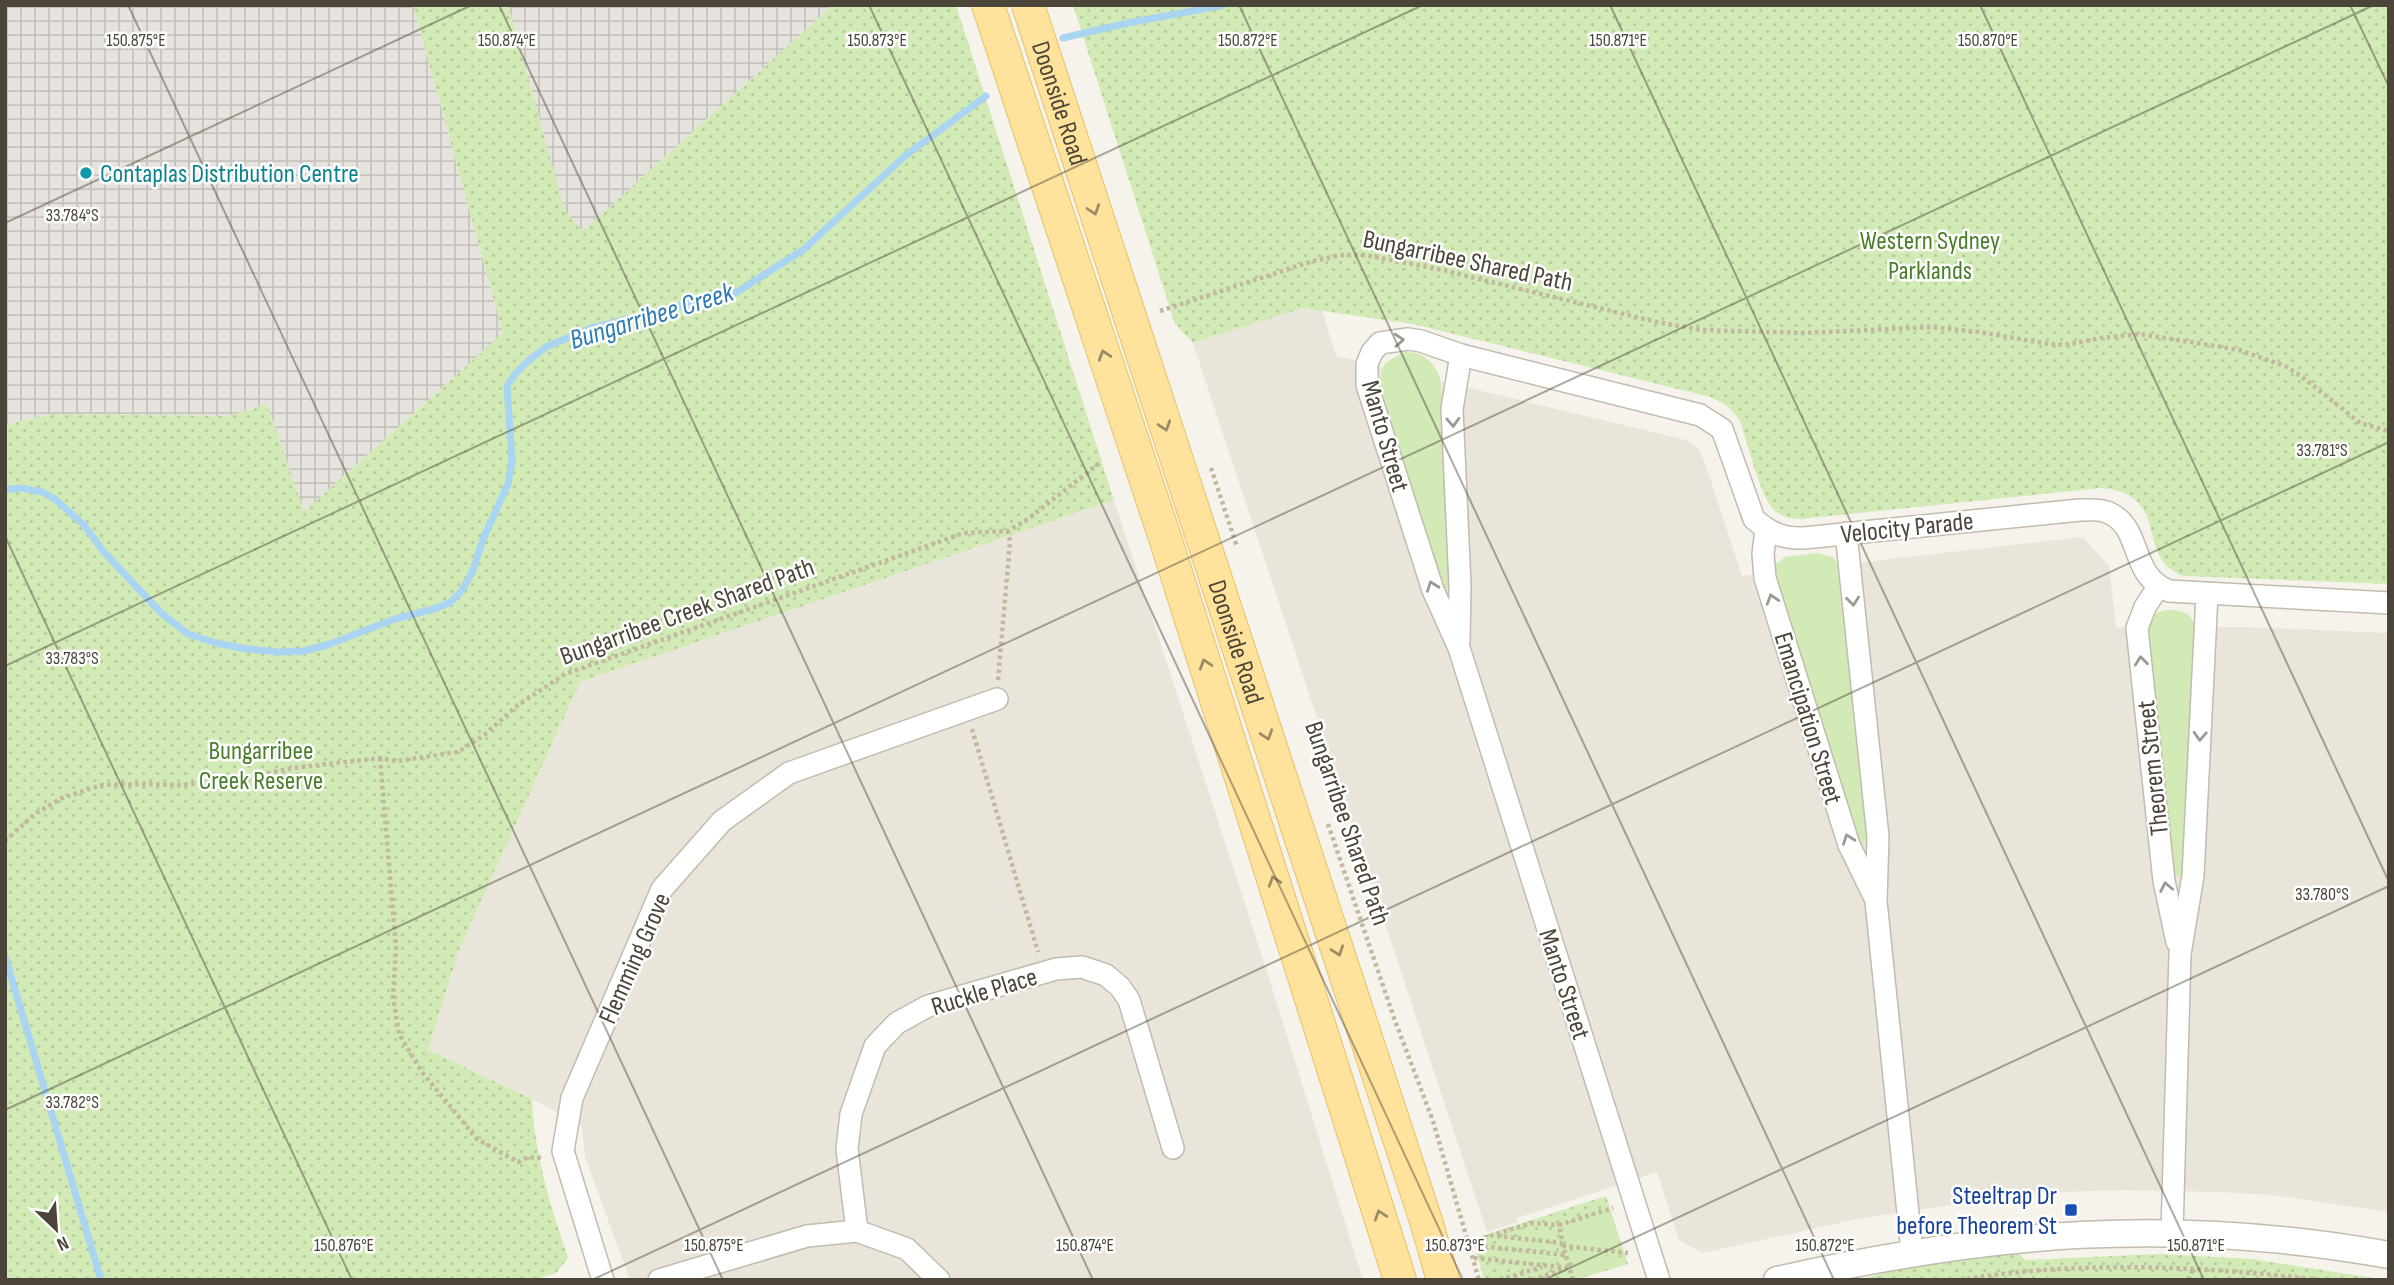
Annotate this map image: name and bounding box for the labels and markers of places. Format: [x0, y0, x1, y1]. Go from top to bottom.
place label: Contaplas Distribution Centre [100, 159, 359, 190]
marker: Contaplas Distribution Centre [78, 165, 94, 181]
place label: Steeltrap Dr before Theorem St [1896, 1181, 2058, 1242]
marker: Steeltrap Dr before Theorem St [2063, 1202, 2079, 1218]

